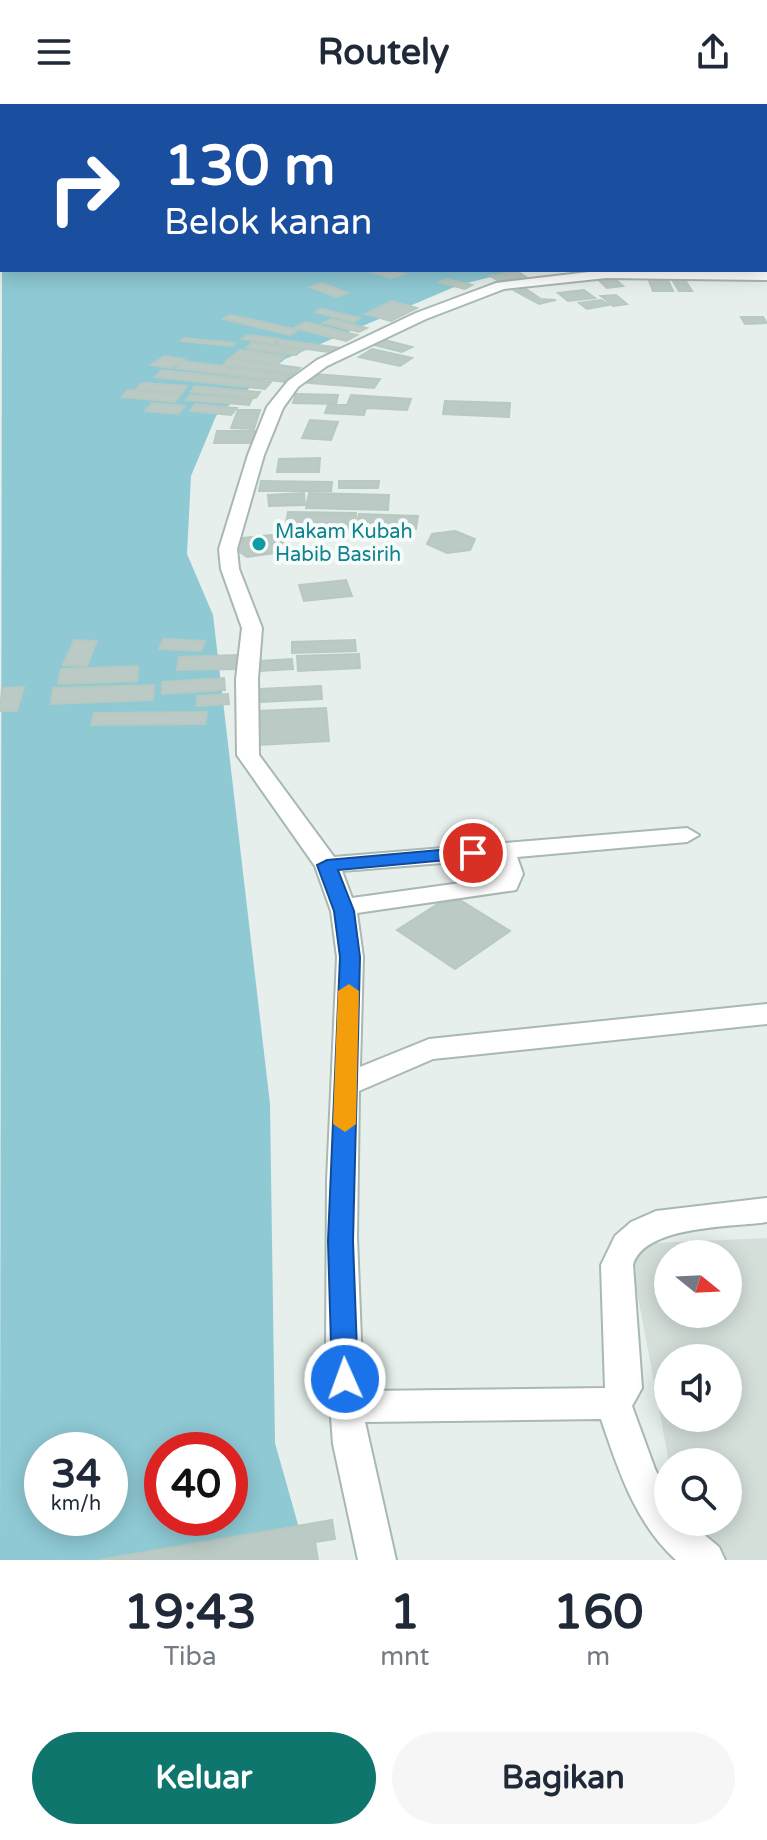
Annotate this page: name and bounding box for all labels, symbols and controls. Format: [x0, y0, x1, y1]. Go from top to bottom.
icon: menu [32, 30, 76, 74]
icon: share [691, 30, 735, 74]
text: Routely [318, 31, 449, 74]
text: 130 m [164, 133, 335, 200]
icon: right [32, 136, 136, 240]
text: Belok kanan [164, 201, 373, 244]
place label: Makam Kubah Habib Basirih [275, 520, 413, 567]
marker: Makam Kubah Habib Basirih [250, 535, 268, 553]
pin [439, 819, 507, 887]
icon: arrive [451, 831, 495, 875]
north arrow [654, 1240, 742, 1328]
map controls [654, 1240, 742, 1536]
position arrow [303, 1337, 387, 1421]
button: sound [654, 1344, 742, 1432]
speed limit sign: 40 [144, 1432, 248, 1536]
button: search [654, 1448, 742, 1536]
text: 34 [51, 1450, 101, 1498]
text: km/h [51, 1492, 101, 1516]
text: 19:43 [124, 1584, 257, 1642]
text: 1 [390, 1584, 420, 1642]
text: 160 [553, 1584, 643, 1642]
text: Tiba [164, 1641, 217, 1672]
text: mnt [380, 1641, 429, 1672]
text: m [586, 1641, 610, 1672]
button: Keluar [32, 1732, 376, 1824]
button: Bagikan [392, 1732, 735, 1824]

